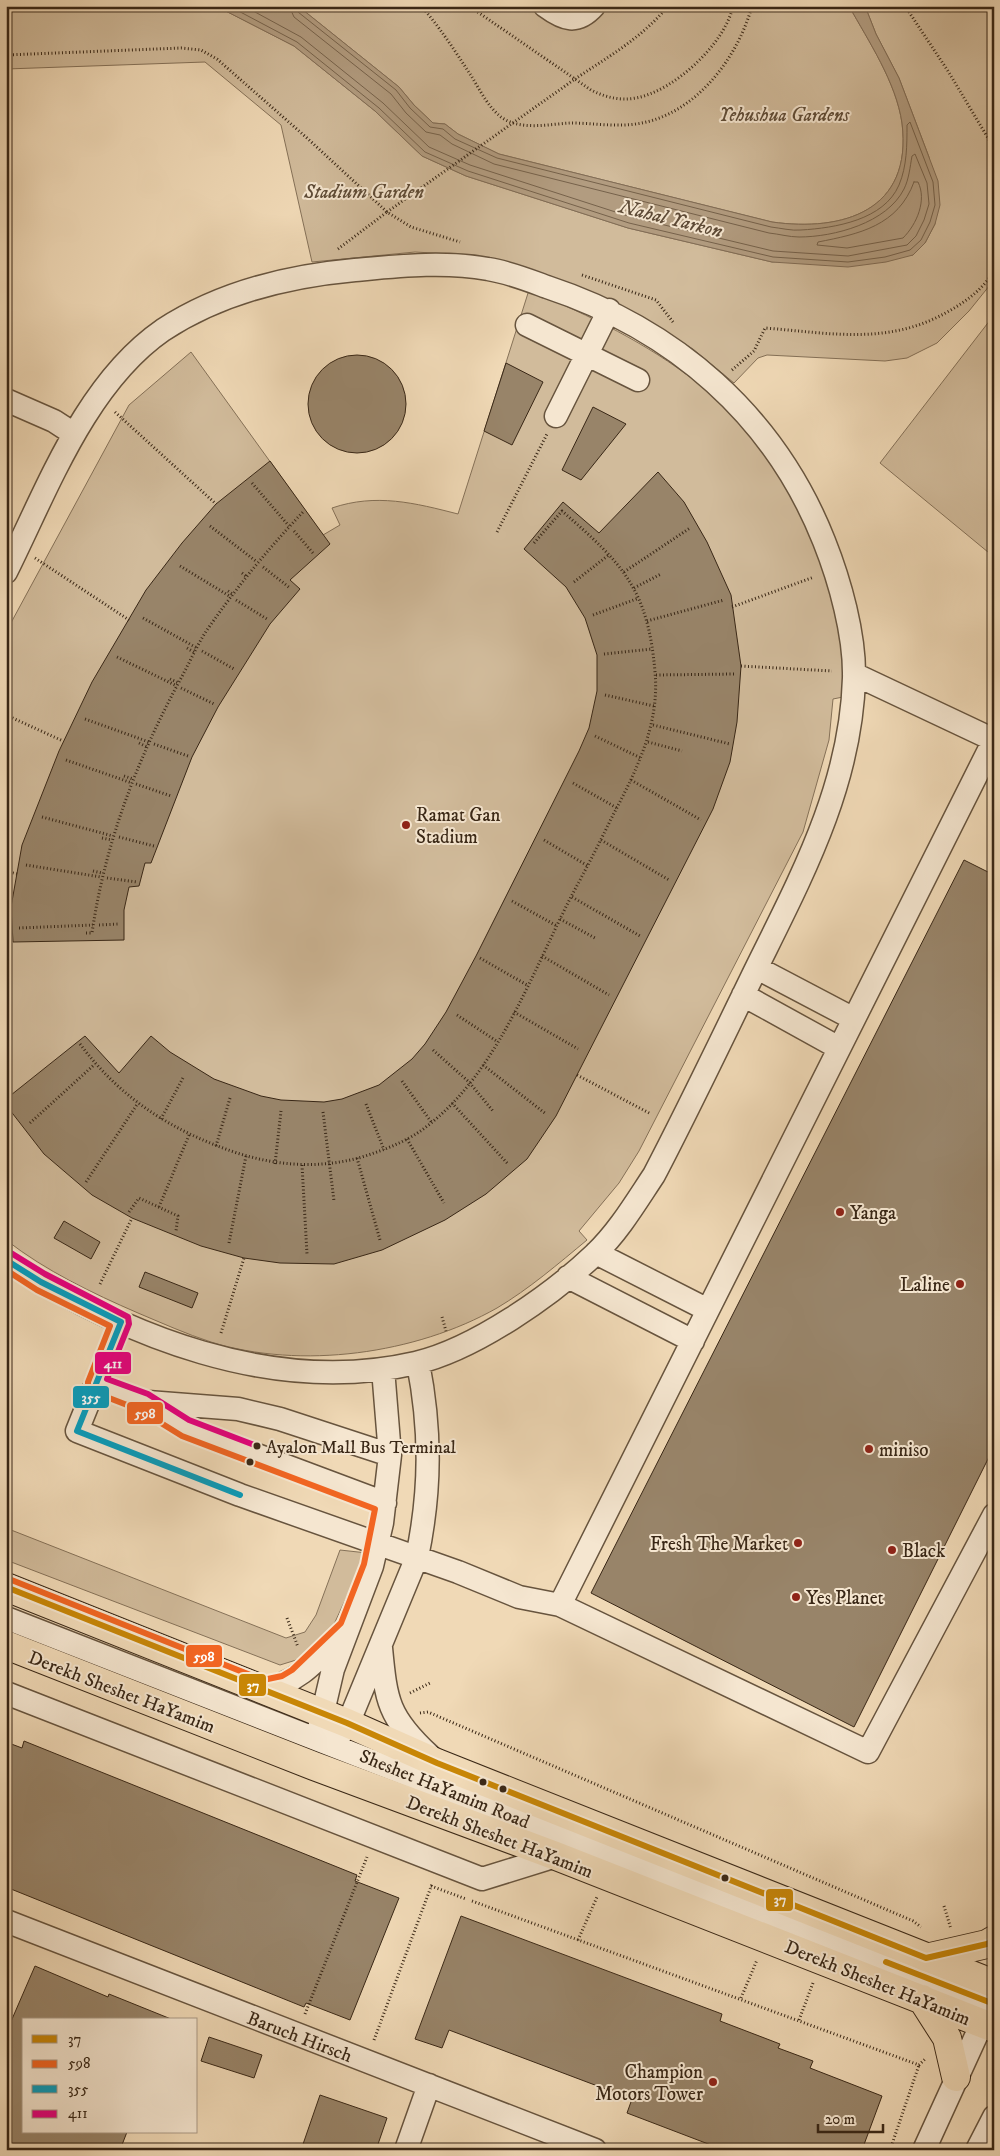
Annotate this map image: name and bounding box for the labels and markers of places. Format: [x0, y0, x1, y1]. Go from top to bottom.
place label: Ramat Gan Stadium [416, 804, 501, 849]
marker: Ramat Gan Stadium [400, 819, 412, 831]
place label: Yanga [850, 1202, 896, 1225]
marker: Yanga [834, 1206, 846, 1218]
place label: Laline [900, 1274, 950, 1297]
marker: Laline [954, 1278, 966, 1290]
place label: Ayalon Mall Bus Terminal [266, 1437, 457, 1459]
place label: miniso [879, 1439, 929, 1462]
marker: Ayalon Mall Bus Terminal [252, 1441, 262, 1451]
marker: miniso [863, 1443, 875, 1455]
unlabelled marker [245, 1457, 255, 1467]
place label: Fresh The Market [650, 1533, 788, 1556]
marker: Fresh The Market [792, 1537, 804, 1549]
place label: Black [902, 1540, 946, 1563]
marker: Black [886, 1544, 898, 1556]
place label: Yes Planet [806, 1587, 884, 1610]
marker: Yes Planet [790, 1591, 802, 1603]
unlabelled marker [478, 1777, 488, 1787]
unlabelled marker [498, 1784, 508, 1794]
unlabelled marker [720, 1873, 730, 1883]
place label: Champion Motors Tower [595, 2061, 703, 2106]
marker: Champion Motors Tower [707, 2076, 719, 2088]

